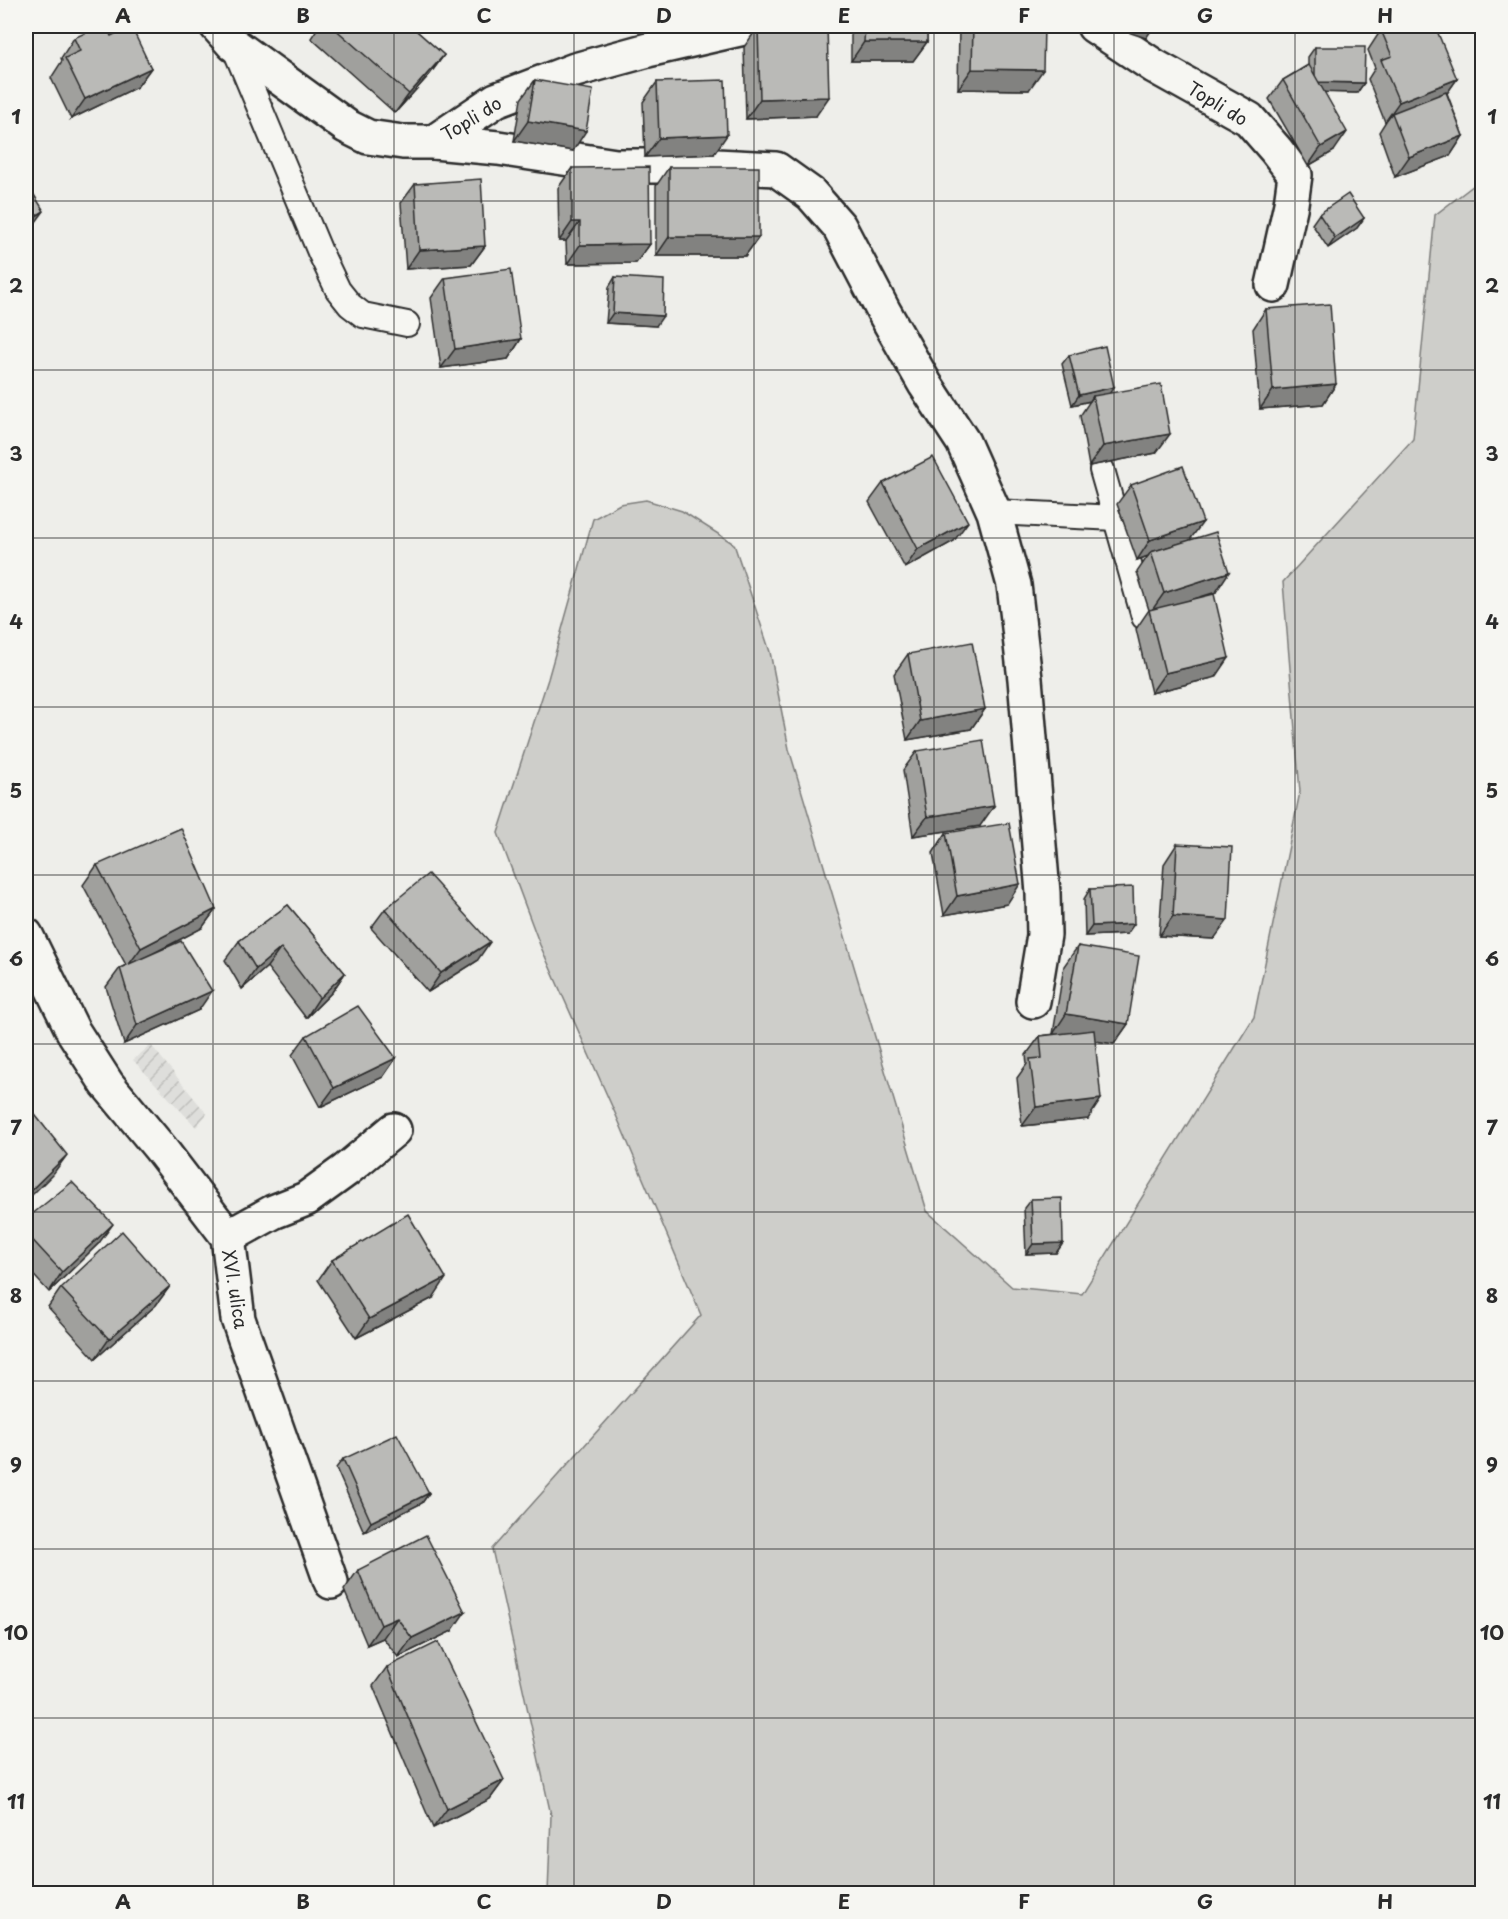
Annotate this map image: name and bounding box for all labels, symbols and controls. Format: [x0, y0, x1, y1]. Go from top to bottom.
text: A [115, 0, 131, 30]
text: B [296, 0, 310, 30]
text: C [476, 0, 492, 30]
text: D [656, 0, 672, 30]
text: E [838, 0, 850, 30]
text: F [1018, 0, 1030, 30]
text: G [1197, 0, 1213, 30]
text: H [1377, 0, 1393, 30]
street label: Topli do [1182, 74, 1254, 132]
street label: Topli do [436, 89, 506, 147]
text: 1 [11, 101, 21, 131]
text: 1 [1487, 101, 1497, 131]
text: 2 [9, 270, 23, 300]
text: 2 [1485, 270, 1499, 300]
text: 3 [9, 438, 23, 468]
text: 3 [1485, 438, 1499, 468]
text: 4 [9, 606, 23, 636]
text: 4 [1485, 606, 1499, 636]
text: 5 [10, 775, 22, 805]
text: 5 [1486, 775, 1498, 805]
text: 6 [9, 943, 23, 973]
text: 6 [1485, 943, 1499, 973]
text: 7 [10, 1112, 22, 1142]
text: 7 [1486, 1112, 1498, 1142]
street label: XVI. ulica [216, 1247, 256, 1331]
text: 8 [10, 1280, 22, 1310]
text: 8 [1486, 1280, 1498, 1310]
text: 9 [10, 1449, 22, 1479]
text: 9 [1486, 1449, 1498, 1479]
text: 10 [4, 1617, 28, 1647]
text: 10 [1480, 1617, 1504, 1647]
text: 11 [7, 1786, 25, 1816]
text: 11 [1483, 1786, 1501, 1816]
text: A [115, 1886, 131, 1916]
text: B [296, 1886, 310, 1916]
text: C [476, 1886, 492, 1916]
text: D [656, 1886, 672, 1916]
text: E [838, 1886, 850, 1916]
text: F [1018, 1886, 1030, 1916]
text: G [1197, 1886, 1213, 1916]
text: H [1377, 1886, 1393, 1916]

